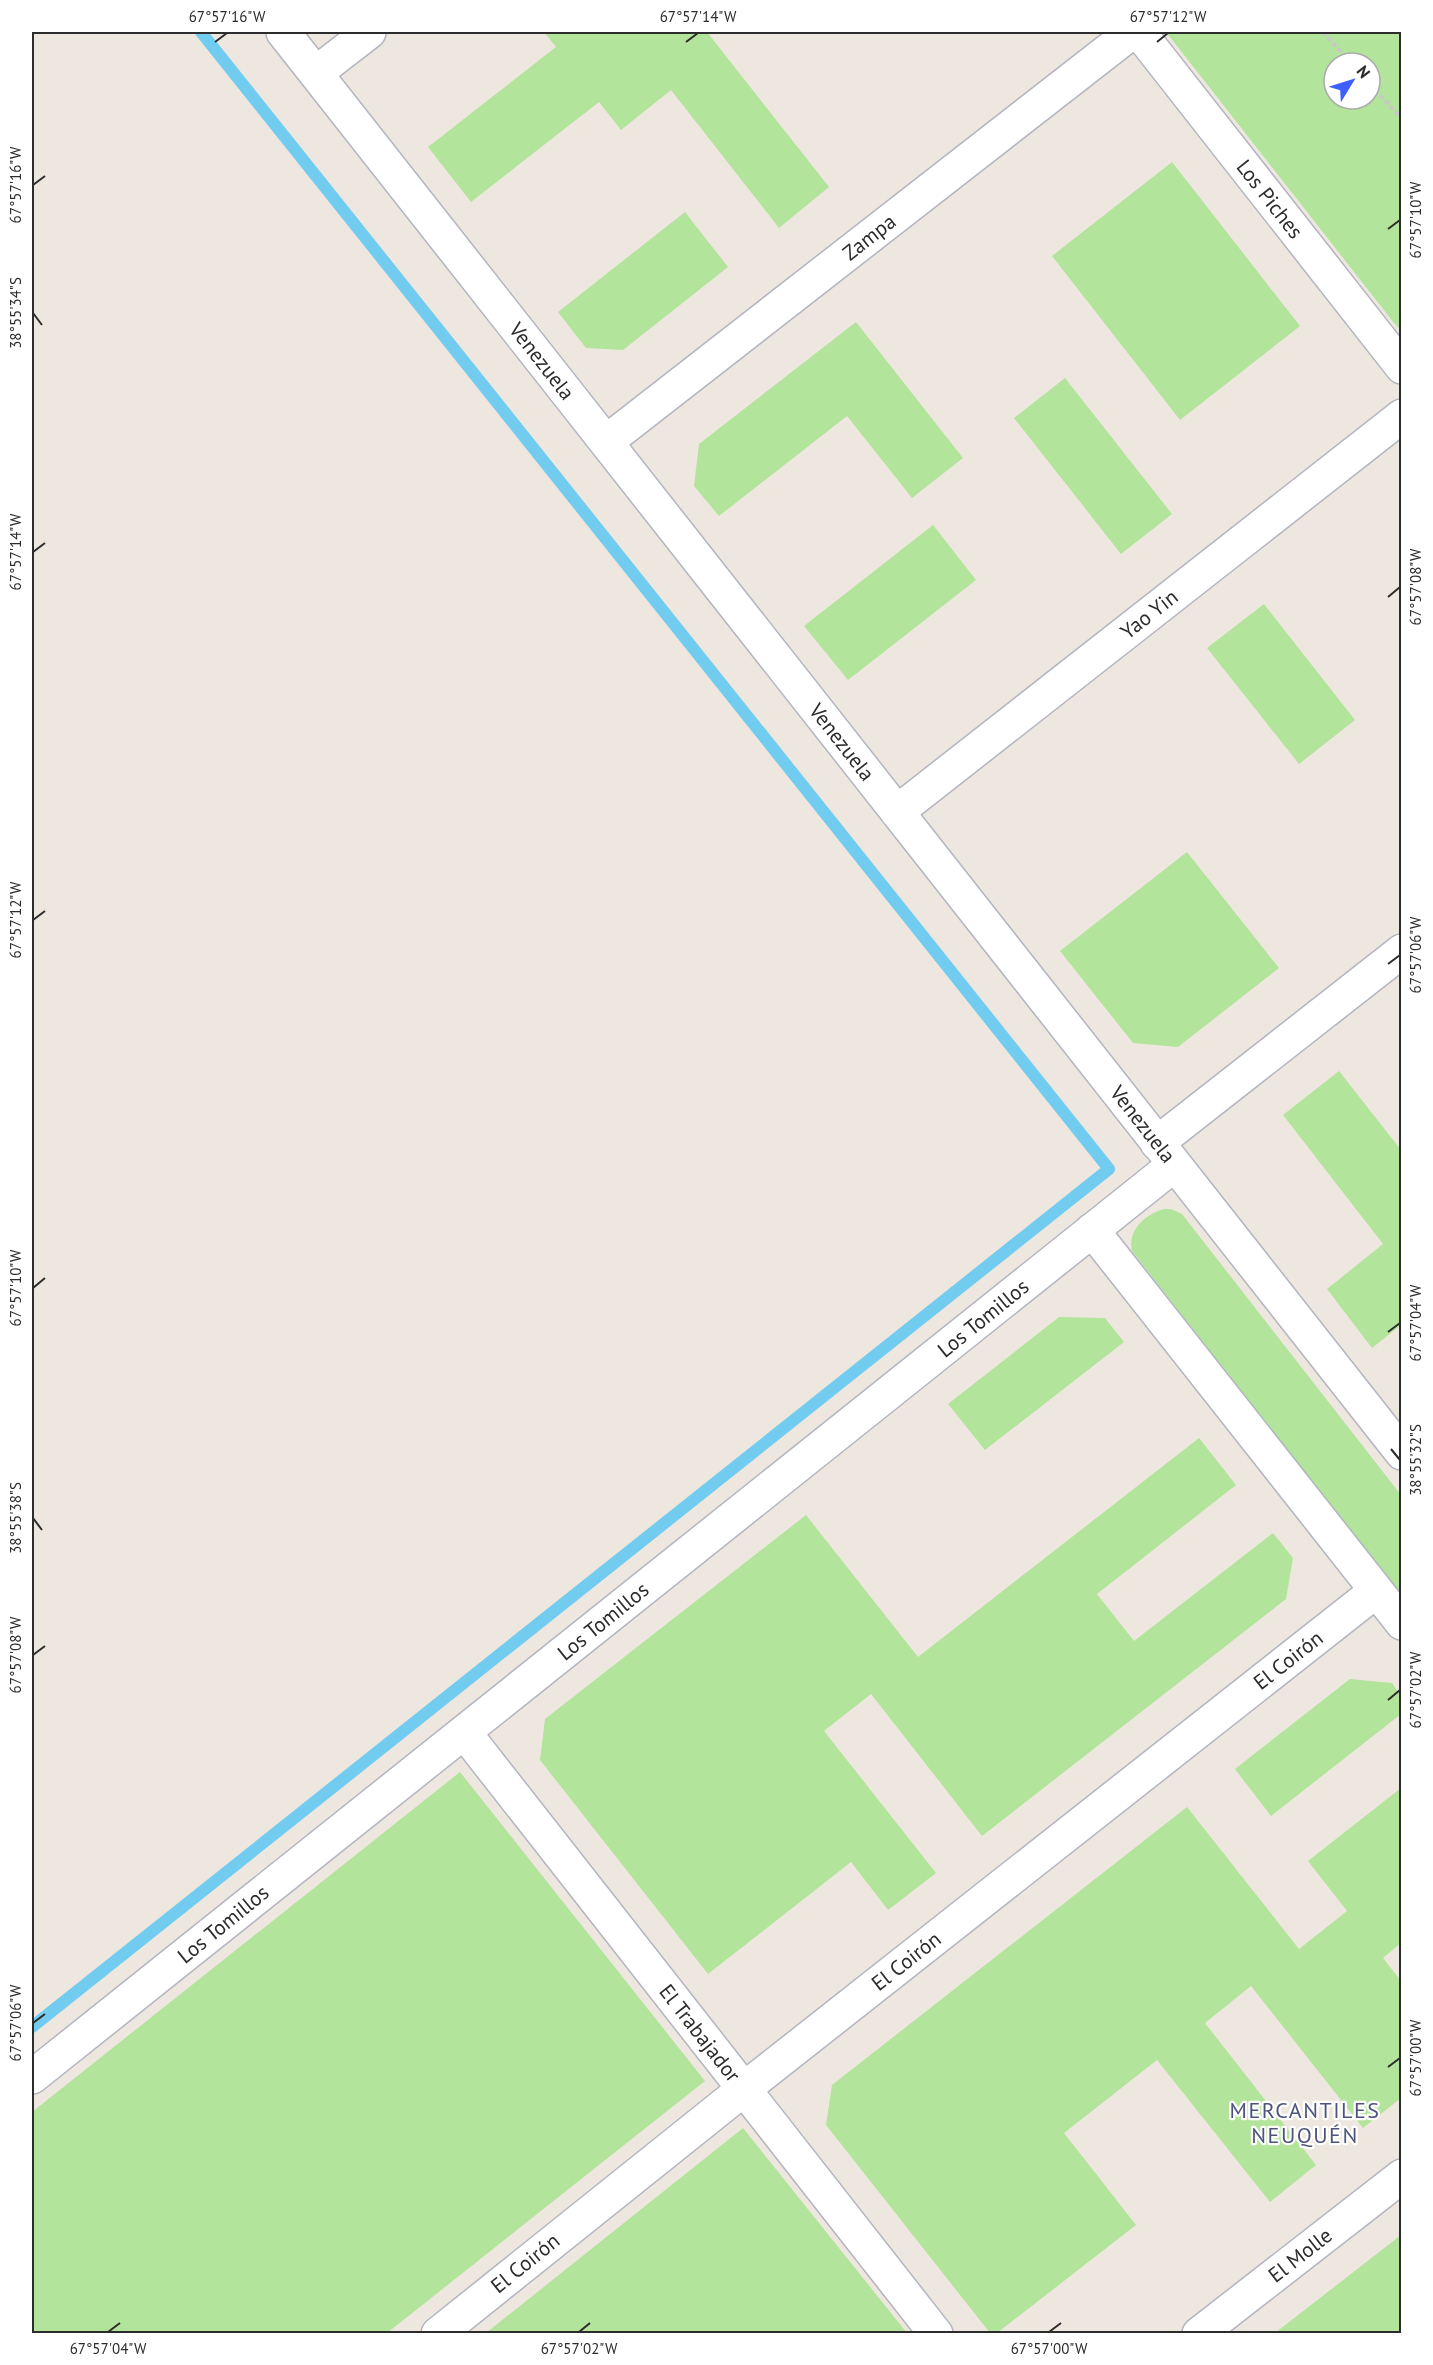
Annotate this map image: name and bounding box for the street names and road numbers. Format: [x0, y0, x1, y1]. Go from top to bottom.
street label: Los Piches [1231, 154, 1309, 244]
street label: Zampa [837, 208, 901, 266]
street label: Venezuela [503, 316, 581, 405]
street label: Yao Yin [1115, 583, 1183, 645]
street label: Venezuela [803, 697, 881, 786]
street label: Venezuela [1104, 1079, 1182, 1168]
street label: Los Tomillos [932, 1273, 1034, 1363]
street label: Los Tomillos [552, 1576, 654, 1666]
street label: El Coirón [1248, 1624, 1328, 1696]
street label: Los Tomillos [172, 1879, 274, 1969]
street label: El Coirón [866, 1925, 946, 1997]
street label: El Trabajador [653, 1979, 747, 2087]
street label: El Molle [1263, 2222, 1337, 2288]
street label: El Coirón [485, 2227, 565, 2299]

